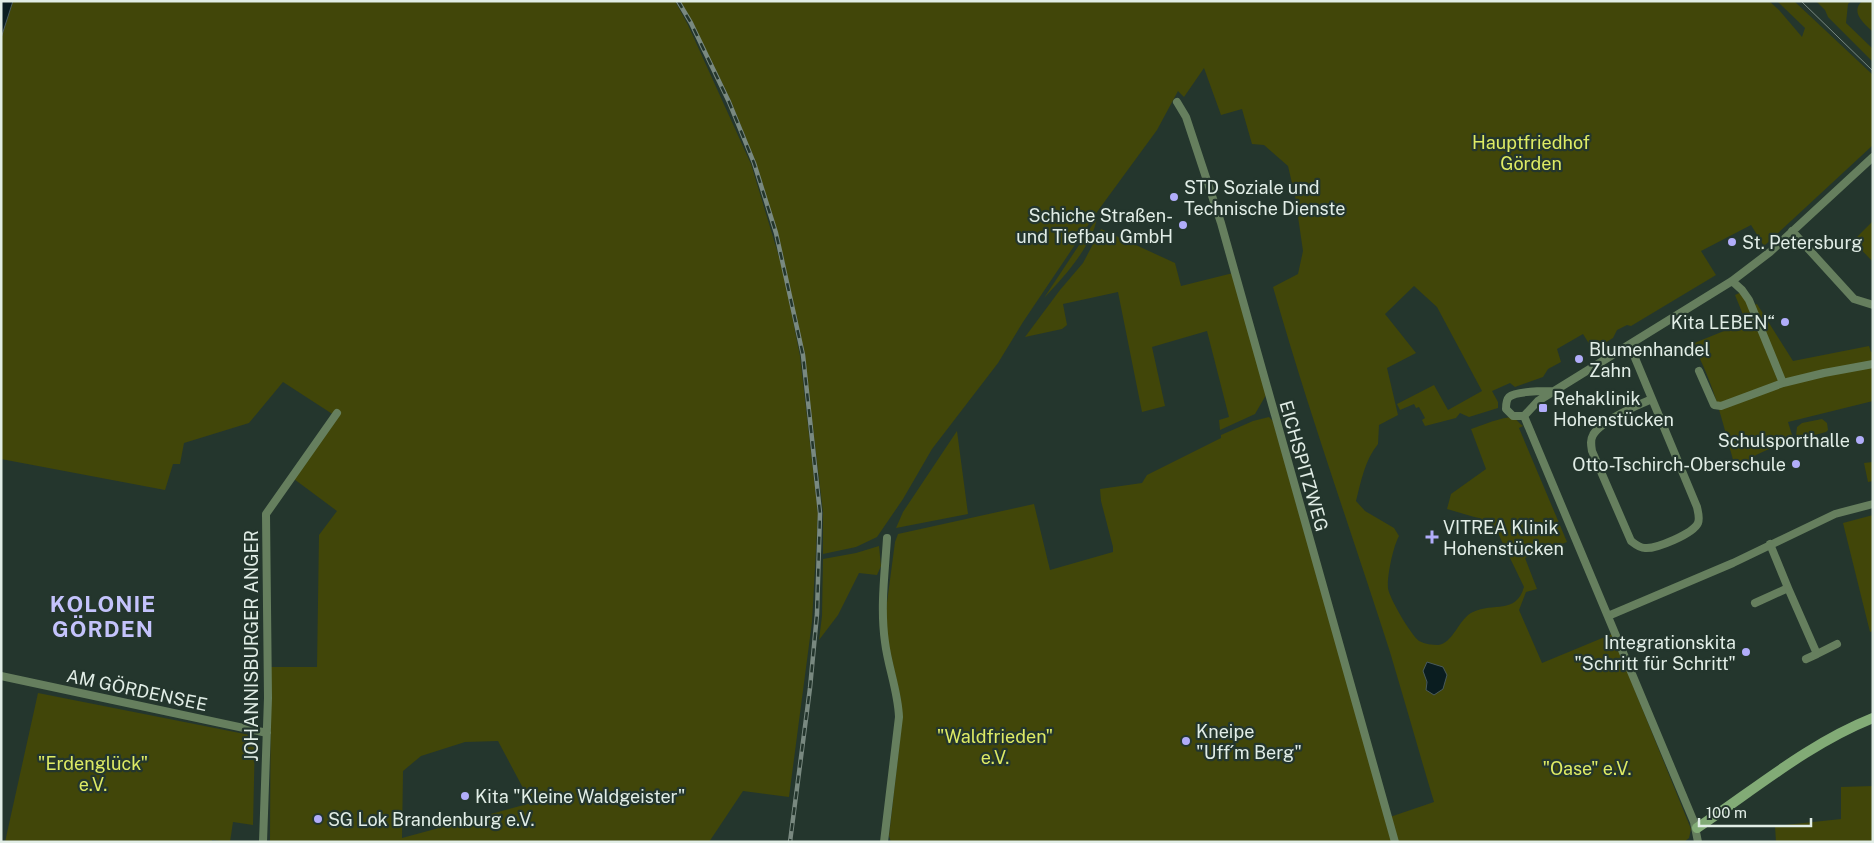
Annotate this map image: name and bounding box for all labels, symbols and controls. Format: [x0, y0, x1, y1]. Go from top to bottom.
park label: Hauptfriedhof Görden [1472, 132, 1590, 174]
place label: STD Soziale und Technische Dienste [1184, 177, 1345, 219]
marker: STD Soziale und Technische Dienste [1168, 191, 1180, 203]
place label: Schiche Straßen- und Tiefbau GmbH [1016, 205, 1173, 247]
marker: Schiche Straßen- und Tiefbau GmbH [1177, 219, 1189, 231]
place label: St. Petersburg [1742, 232, 1862, 253]
marker: St. Petersburg [1726, 236, 1738, 248]
place label: Kita LEBEN“ [1671, 312, 1775, 333]
marker: Kita LEBEN“ [1779, 316, 1791, 328]
place label: Blumenhandel Zahn [1589, 339, 1710, 381]
marker: Blumenhandel Zahn [1573, 353, 1585, 365]
place label: Rehaklinik Hohenstücken [1553, 388, 1674, 430]
street label: EICHSPITZWEG [1275, 398, 1333, 534]
marker: Rehaklinik Hohenstücken [1537, 402, 1549, 414]
place label: Schulsporthalle [1718, 430, 1850, 451]
marker: Schulsporthalle [1854, 434, 1866, 446]
place label: Otto-Tschirch-Oberschule [1572, 454, 1786, 475]
marker: Otto-Tschirch-Oberschule [1790, 458, 1802, 470]
place label: VITREA Klinik Hohenstücken [1443, 517, 1564, 559]
street label: JOHANNISBURGER ANGER [241, 530, 262, 762]
marker: VITREA Klinik Hohenstücken [1425, 530, 1439, 544]
district label: KOLONIE GÖRDEN [50, 591, 156, 642]
place label: Integrationskita "Schritt für Schritt" [1574, 632, 1736, 674]
marker: Integrationskita "Schritt für Schritt" [1740, 646, 1752, 658]
street label: AM GÖRDENSEE [65, 664, 210, 715]
place label: Kneipe "Uff´m Berg" [1196, 721, 1302, 763]
park label: "Waldfrieden" e.V. [937, 726, 1053, 768]
marker: Kneipe "Uff´m Berg" [1180, 735, 1192, 747]
park label: "Erdenglück" e.V. [38, 753, 148, 795]
park label: "Oase" e.V. [1542, 758, 1632, 779]
place label: Kita "Kleine Waldgeister" [475, 786, 685, 807]
marker: Kita "Kleine Waldgeister" [459, 790, 471, 802]
scale bar [1699, 796, 1812, 828]
text: 100 m [1706, 804, 1747, 821]
place label: SG Lok Brandenburg e.V. [328, 809, 535, 830]
marker: SG Lok Brandenburg e.V. [312, 813, 324, 825]

